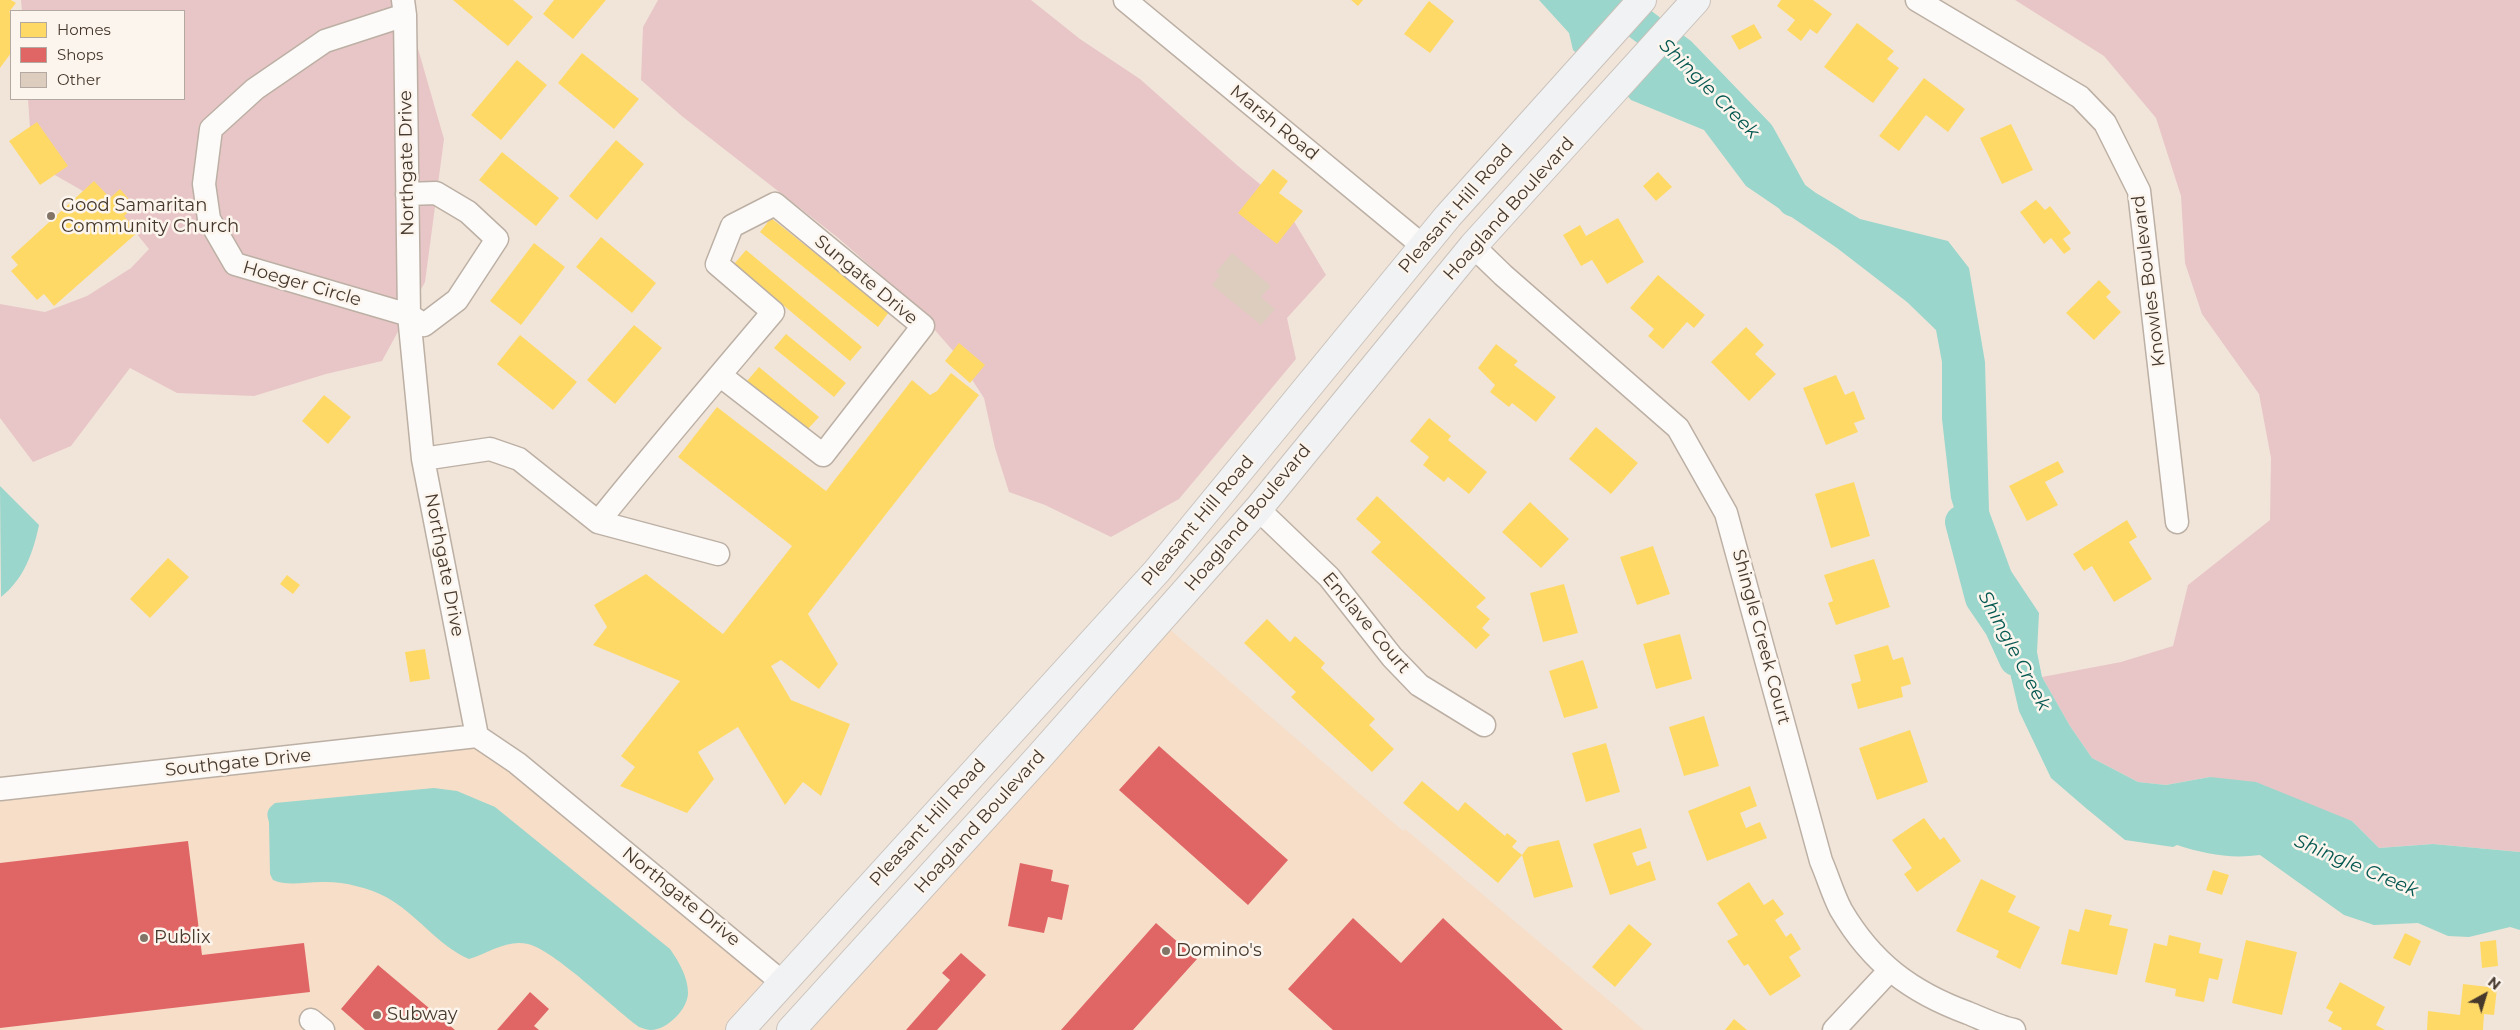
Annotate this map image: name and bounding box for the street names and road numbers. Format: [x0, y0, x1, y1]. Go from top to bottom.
street label: Marsh Road [1225, 81, 1323, 165]
street label: Northgate Drive [395, 90, 419, 236]
street label: Hoagland Boulevard [1439, 133, 1579, 285]
street label: Pleasant Hill Road [1394, 140, 1518, 278]
street label: Knowles Boulevard [2128, 194, 2170, 368]
street label: Sungate Drive [810, 231, 922, 329]
street label: Hoeger Circle [240, 257, 364, 311]
street label: Hoagland Boulevard [1180, 440, 1316, 596]
street label: Pleasant Hill Road [1137, 451, 1259, 591]
street label: Northgate Drive [420, 492, 468, 638]
street label: Shingle Creek Court [1727, 547, 1795, 727]
street label: Enclave Court [1318, 568, 1414, 678]
street label: Southgate Drive [164, 745, 312, 781]
street label: Hoagland Boulevard [910, 746, 1050, 898]
street label: Pleasant Hill Road [865, 755, 991, 891]
street label: Northgate Drive [618, 843, 744, 951]

